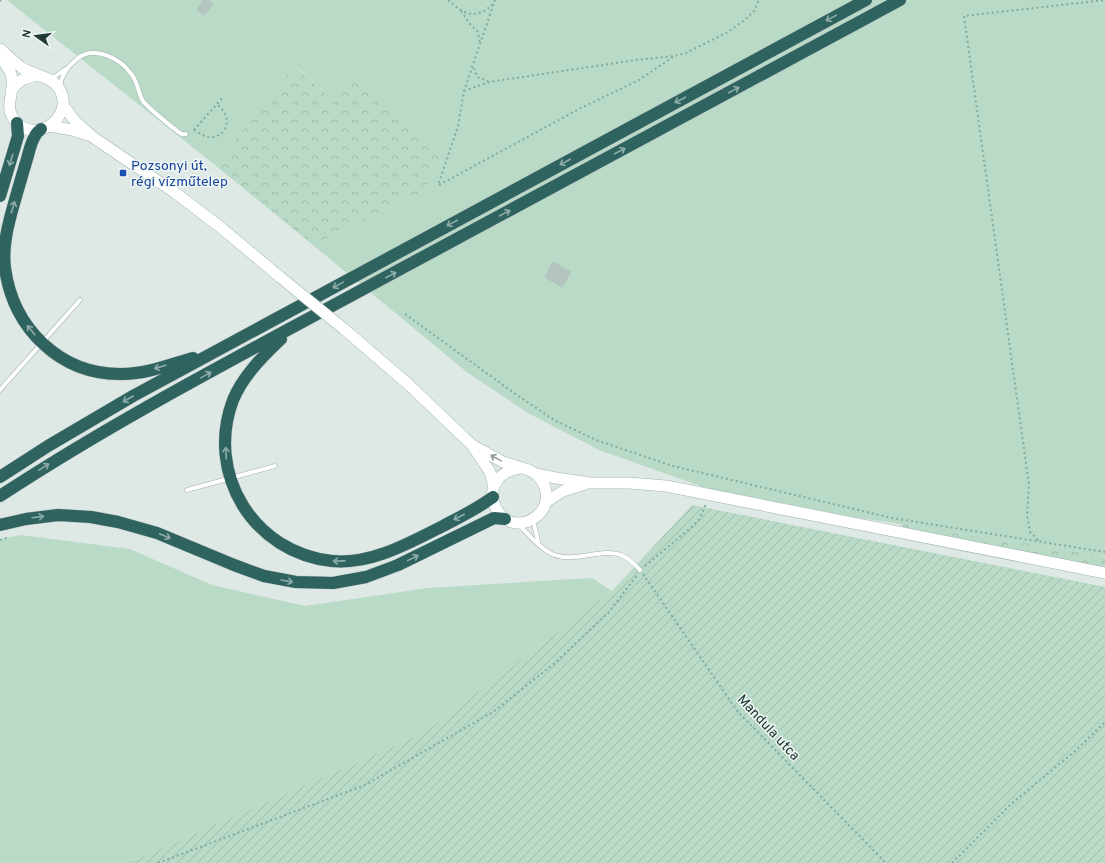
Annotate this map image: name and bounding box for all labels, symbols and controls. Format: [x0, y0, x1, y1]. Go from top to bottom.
one-way arrow [826, 15, 838, 23]
north arrow [16, 16, 56, 56]
text: N [20, 28, 35, 39]
one-way arrow [728, 85, 740, 93]
one-way arrow [674, 97, 686, 104]
one-way arrow [613, 147, 625, 155]
one-way arrow [7, 153, 14, 166]
place label: Pozsonyi út, régi vízműtelep [131, 158, 228, 191]
one-way arrow [560, 158, 572, 166]
marker: Pozsonyi út, régi vízműtelep [118, 168, 128, 178]
one-way arrow [10, 201, 17, 214]
one-way arrow [499, 209, 511, 216]
one-way arrow [446, 219, 458, 227]
one-way arrow [384, 270, 396, 278]
one-way arrow [332, 281, 344, 289]
one-way arrow [26, 325, 35, 335]
one-way arrow [154, 364, 167, 371]
one-way arrow [200, 370, 212, 378]
one-way arrow [122, 396, 134, 404]
one-way arrow [222, 447, 229, 460]
one-way arrow [490, 454, 502, 462]
one-way arrow [38, 463, 50, 471]
one-way arrow [31, 513, 44, 521]
one-way arrow [454, 514, 466, 521]
one-way arrow [159, 533, 171, 541]
one-way arrow [406, 554, 418, 561]
one-way arrow [333, 557, 346, 565]
one-way arrow [280, 577, 293, 585]
street label: Mandula utca [733, 692, 803, 764]

